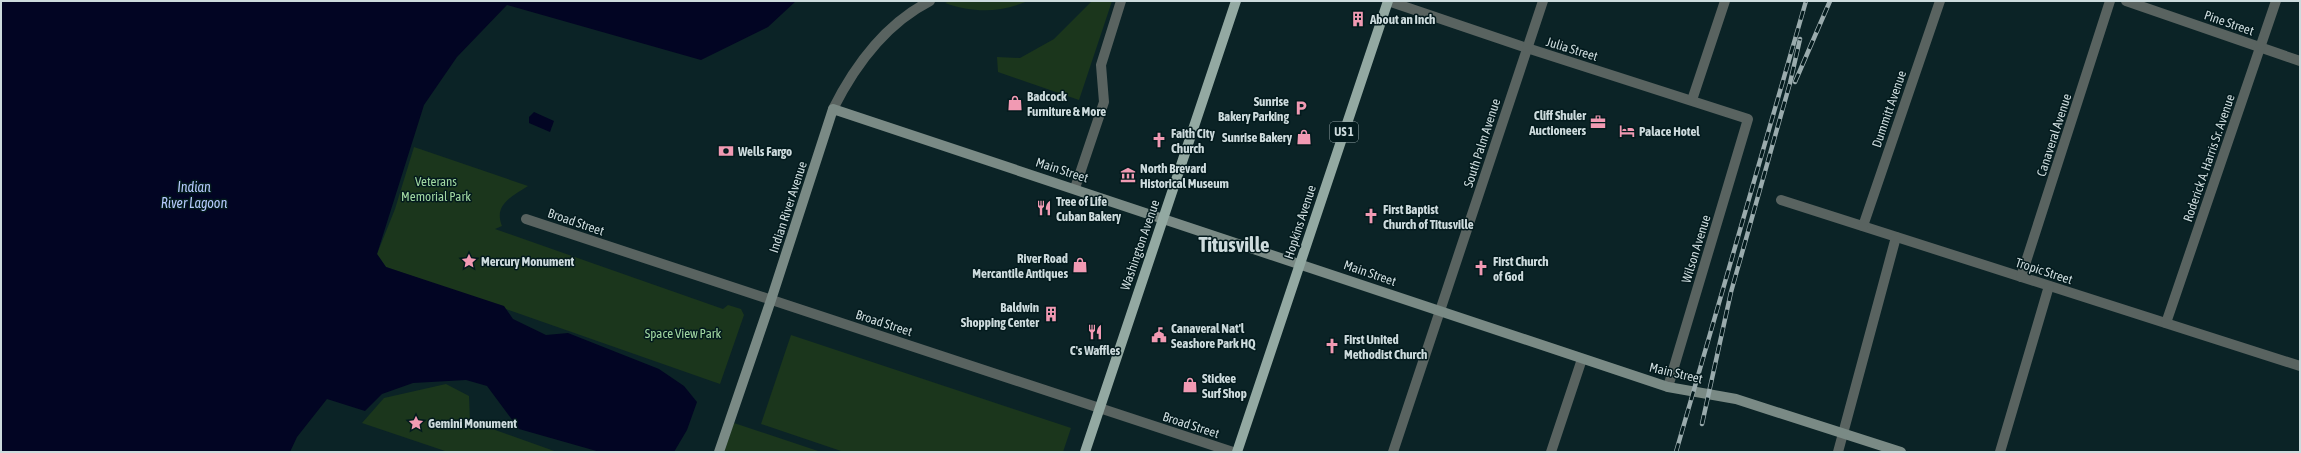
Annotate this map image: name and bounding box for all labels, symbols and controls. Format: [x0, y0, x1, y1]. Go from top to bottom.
street label: Pine Street [2202, 8, 2256, 39]
building icon: About an Inch [1349, 10, 1367, 28]
place label: About an Inch [1369, 12, 1435, 27]
street label: Julia Street [1544, 34, 1600, 64]
street label: Dummitt Avenue [1869, 68, 1909, 150]
place label: Badcock Furniture & More [1027, 89, 1106, 119]
street label: Canaveral Avenue [2034, 92, 2074, 178]
street label: Roderick A. Harris Sr. Avenue [2180, 92, 2238, 224]
shop icon: Badcock Furniture & More [1006, 94, 1024, 112]
place label: Sunrise Bakery Parking [1218, 94, 1289, 124]
street label: South Palm Avenue [1461, 97, 1503, 189]
parking icon: Sunrise Bakery Parking [1292, 99, 1310, 117]
place label: Cliff Shuler Auctioneers [1528, 108, 1587, 138]
office icon: Cliff Shuler Auctioneers [1589, 113, 1607, 131]
road number: US 1 [1330, 122, 1358, 142]
hotel icon: Palace Hotel [1618, 122, 1636, 140]
place label: Palace Hotel [1639, 124, 1700, 139]
place label: Faith City Church [1171, 126, 1215, 156]
shop icon: Sunrise Bakery [1295, 128, 1313, 146]
place label: Sunrise Bakery [1222, 130, 1293, 145]
church icon: Faith City Church [1150, 131, 1168, 149]
bank icon: Wells Fargo [717, 142, 735, 160]
place label: Wells Fargo [737, 144, 792, 159]
street label: Main Street [1034, 154, 1090, 186]
street label: Indian River Avenue [766, 159, 810, 255]
place label: North Brevard Historical Museum [1140, 161, 1229, 191]
museum icon: North Brevard Historical Museum [1119, 166, 1137, 184]
park label: Veterans Memorial Park [401, 174, 471, 204]
water label: Indian River Lagoon [161, 179, 227, 211]
street label: Hopkins Avenue [1281, 183, 1319, 261]
place label: Tree of Life Cuban Bakery [1056, 194, 1122, 224]
street label: Washington Avenue [1118, 198, 1163, 292]
restaurant icon: Tree of Life Cuban Bakery [1035, 199, 1053, 217]
place label: First Baptist Church of Titusville [1383, 202, 1474, 232]
street label: Broad Street [546, 205, 606, 239]
church icon: First Baptist Church of Titusville [1362, 207, 1380, 225]
street label: Wilson Avenue [1679, 213, 1714, 285]
district label: Titusville [1198, 232, 1270, 256]
place label: River Road Mercantile Antiques [972, 251, 1068, 281]
place icon: Mercury Monument [460, 252, 478, 270]
place label: Mercury Monument [481, 254, 574, 269]
place label: First Church of God [1493, 254, 1549, 284]
street label: Tropic Street [2014, 255, 2075, 287]
shop icon: River Road Mercantile Antiques [1071, 256, 1089, 274]
street label: Main Street [1342, 257, 1398, 289]
church icon: First Church of God [1472, 259, 1490, 277]
place label: Baldwin Shopping Center [961, 300, 1040, 330]
building icon: Baldwin Shopping Center [1042, 305, 1060, 323]
street label: Broad Street [854, 307, 914, 339]
place label: Canaveral Nat'l Seashore Park HQ [1171, 321, 1256, 351]
restaurant icon: C's Waffles [1086, 323, 1104, 341]
park label: Space View Park [645, 326, 722, 341]
public building icon: Canaveral Nat'l Seashore Park HQ [1150, 326, 1168, 344]
place label: First United Methodist Church [1344, 332, 1427, 362]
church icon: First United Methodist Church [1323, 337, 1341, 355]
place label: C's Waffles [1070, 343, 1121, 358]
street label: Main Street [1648, 360, 1704, 386]
place label: Stickee Surf Shop [1202, 371, 1247, 401]
shop icon: Stickee Surf Shop [1181, 376, 1199, 394]
street label: Broad Street [1161, 409, 1221, 441]
place icon: Gemini Monument [407, 414, 425, 432]
place label: Gemini Monument [428, 416, 517, 431]

